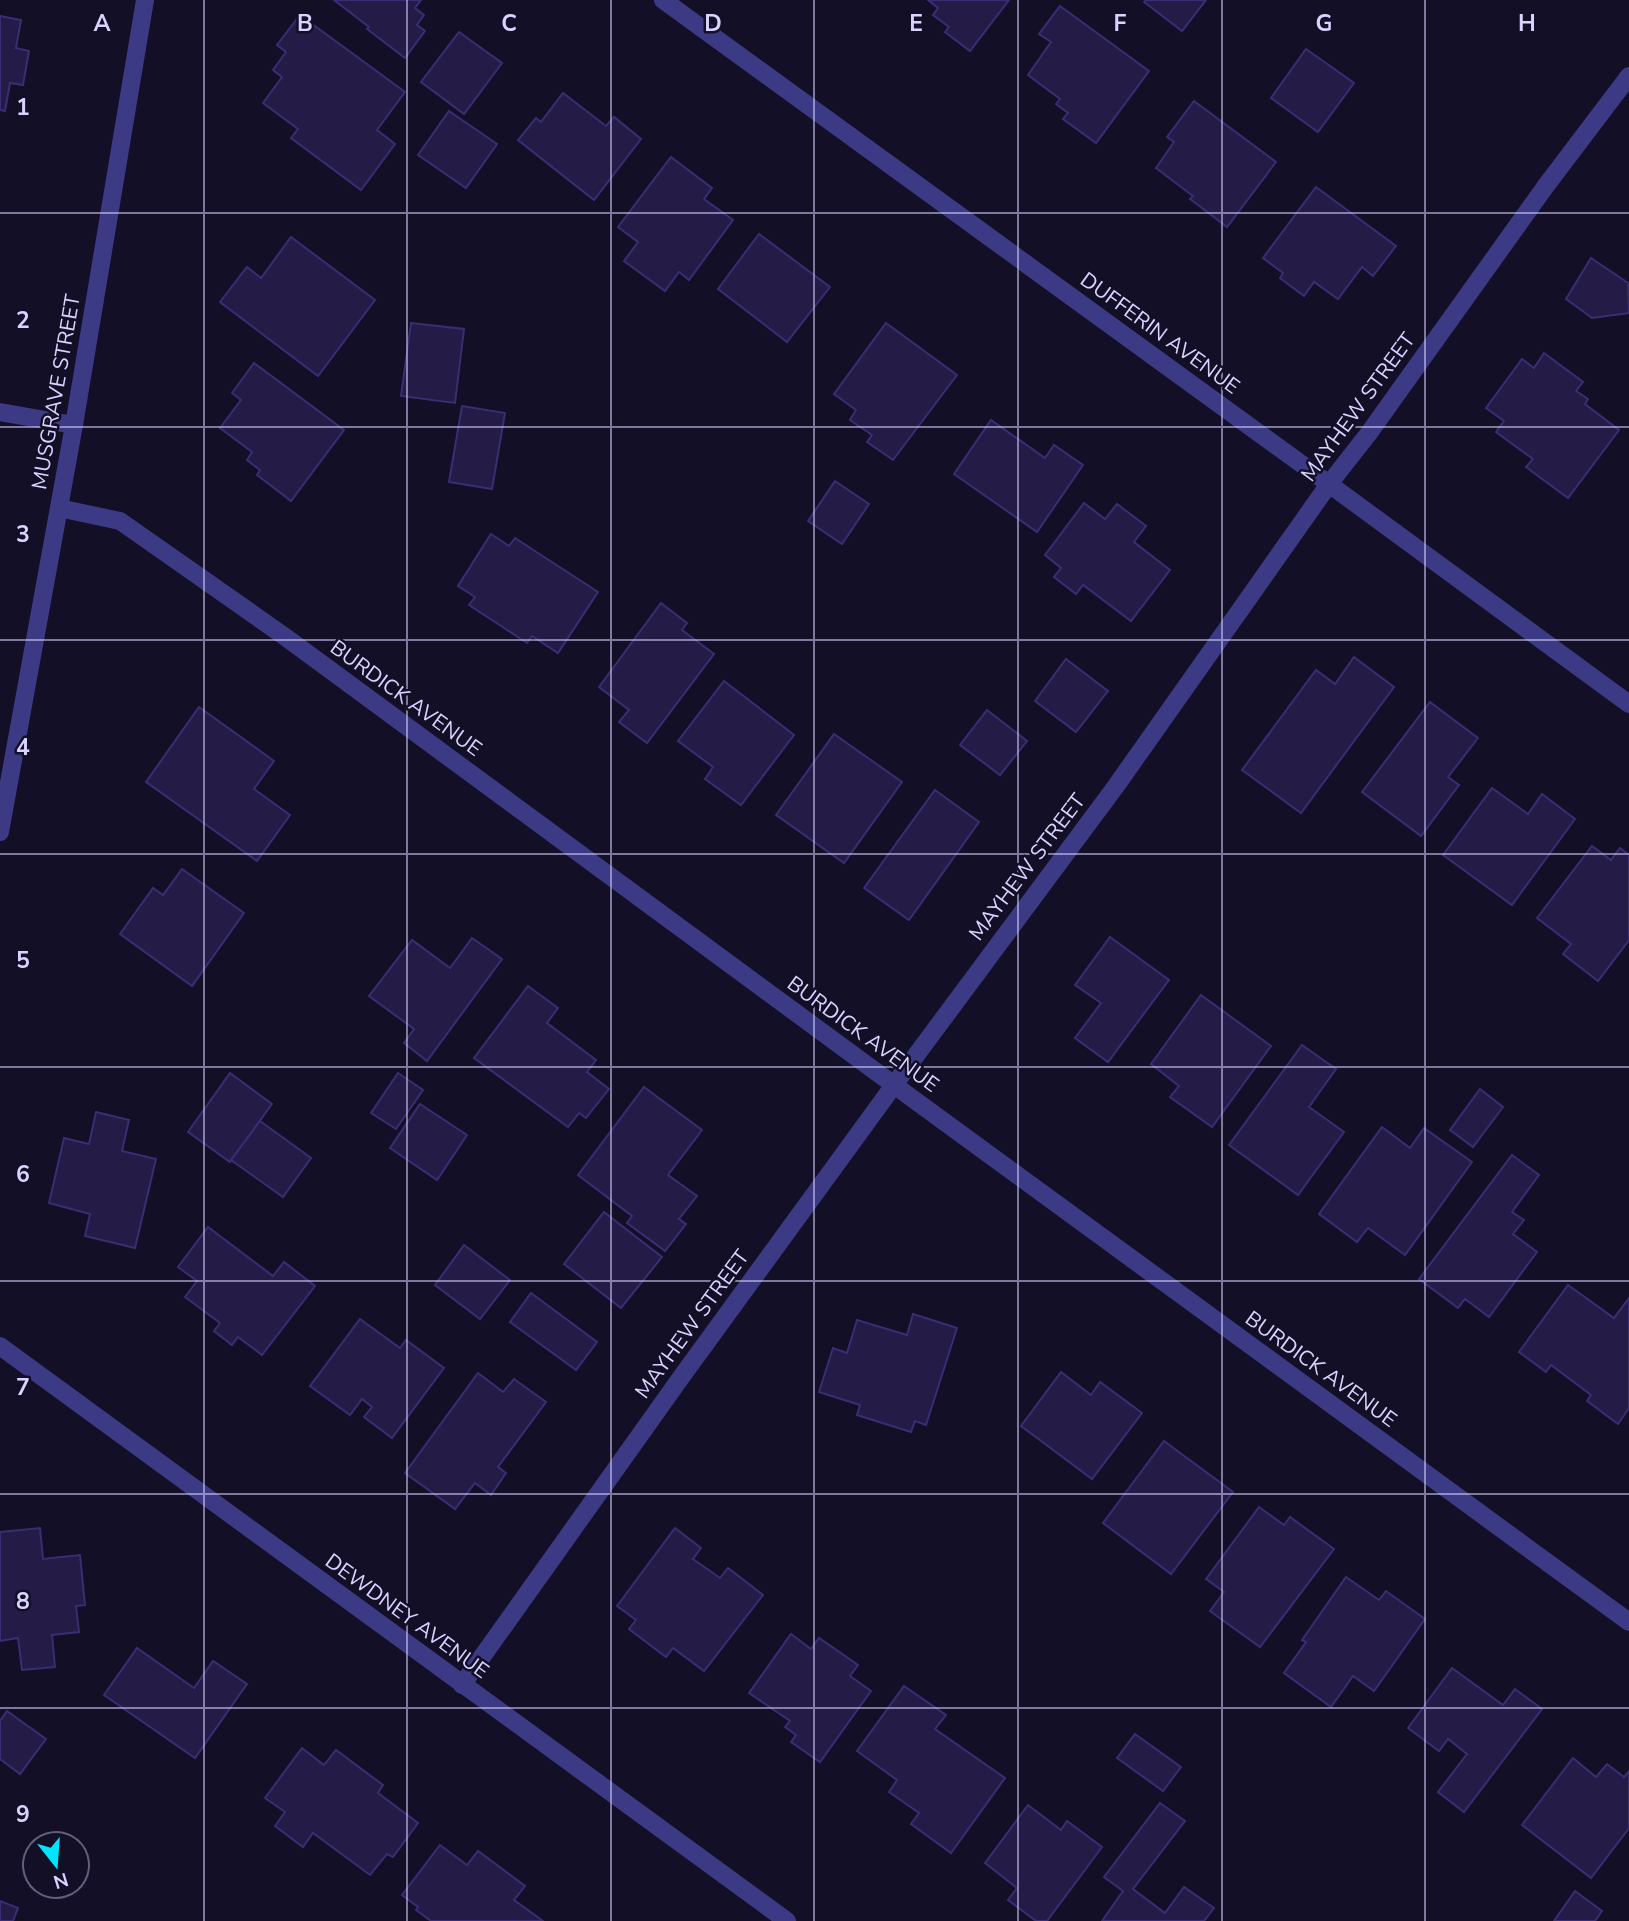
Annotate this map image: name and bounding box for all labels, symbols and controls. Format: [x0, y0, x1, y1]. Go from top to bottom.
text: A [93, 8, 111, 39]
text: B [297, 8, 313, 39]
text: C [501, 8, 517, 39]
text: D [704, 8, 722, 39]
text: E [909, 8, 923, 39]
text: F [1114, 8, 1127, 39]
text: G [1316, 8, 1332, 39]
text: H [1518, 8, 1536, 39]
text: 1 [16, 92, 30, 123]
street label: DUFFERIN AVENUE [1075, 266, 1245, 400]
street label: MUSGRAVE STREET [25, 292, 87, 492]
text: 2 [16, 305, 30, 336]
street label: MAYHEW STREET [1295, 327, 1422, 487]
text: 3 [16, 519, 30, 550]
street label: BURDICK AVENUE [325, 633, 487, 763]
text: 4 [16, 732, 30, 763]
street label: MAYHEW STREET [962, 787, 1092, 946]
text: 5 [16, 945, 30, 976]
street label: BURDICK AVENUE [782, 969, 944, 1099]
text: 6 [16, 1159, 30, 1190]
street label: MAYHEW STREET [629, 1244, 756, 1404]
street label: BURDICK AVENUE [1240, 1304, 1402, 1434]
text: 7 [16, 1372, 30, 1403]
street label: DEWDNEY AVENUE [320, 1547, 494, 1685]
text: 8 [16, 1586, 30, 1617]
text: 9 [16, 1799, 30, 1830]
north arrow [21, 1830, 91, 1900]
text: N [50, 1866, 71, 1895]

